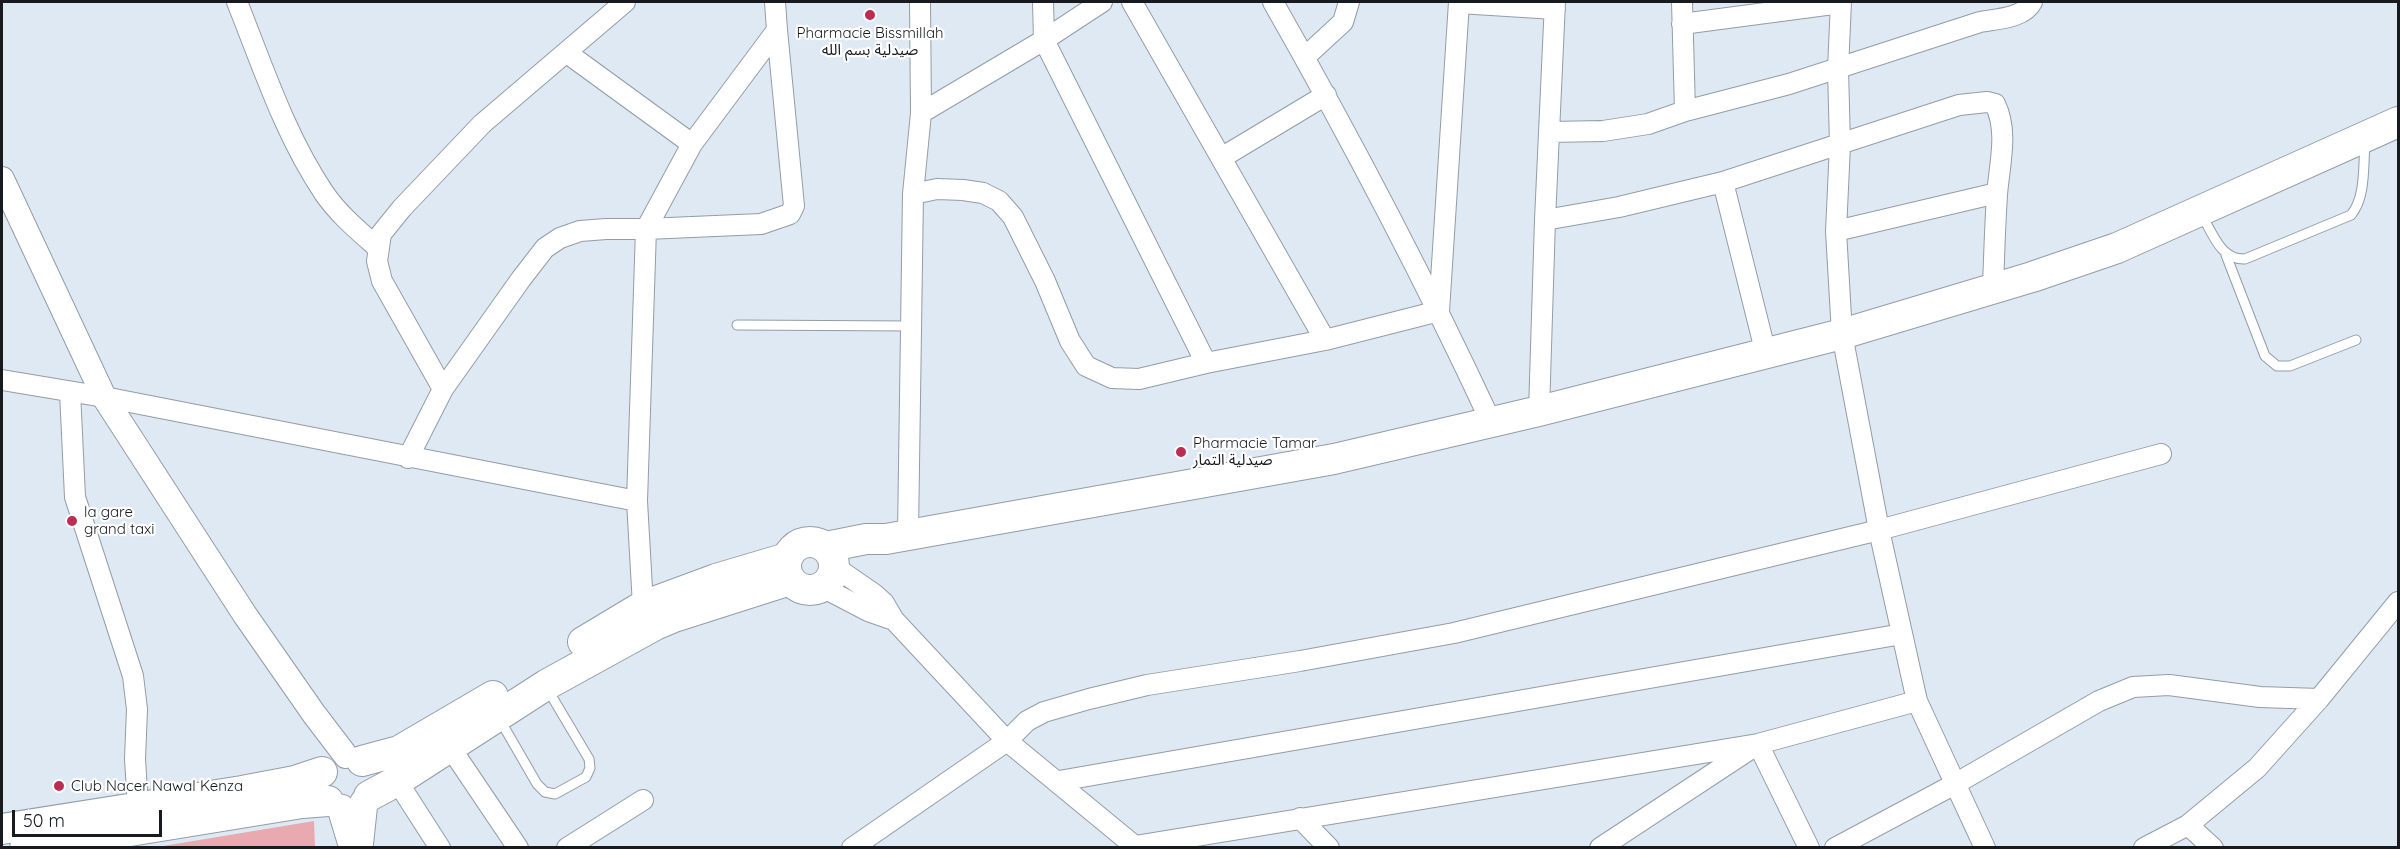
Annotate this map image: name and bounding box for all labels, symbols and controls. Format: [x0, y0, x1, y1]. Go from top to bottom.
marker: Pharmacie Bissmillah صيدلية بسم الله [863, 8, 877, 22]
place label: Pharmacie Bissmillah صيدلية بسم الله [796, 24, 944, 59]
place label: Pharmacie Tamar صيدلية التمار [1193, 434, 1317, 469]
marker: Pharmacie Tamar صيدلية التمار [1174, 445, 1188, 459]
place label: la gare grand taxi [84, 503, 155, 538]
marker: la gare grand taxi [65, 514, 79, 528]
place label: Club Nacer Nawal Kenza [71, 777, 243, 795]
marker: Club Nacer Nawal Kenza [52, 779, 66, 793]
scale bar [15, 798, 165, 836]
text: 50 m [23, 809, 65, 832]

